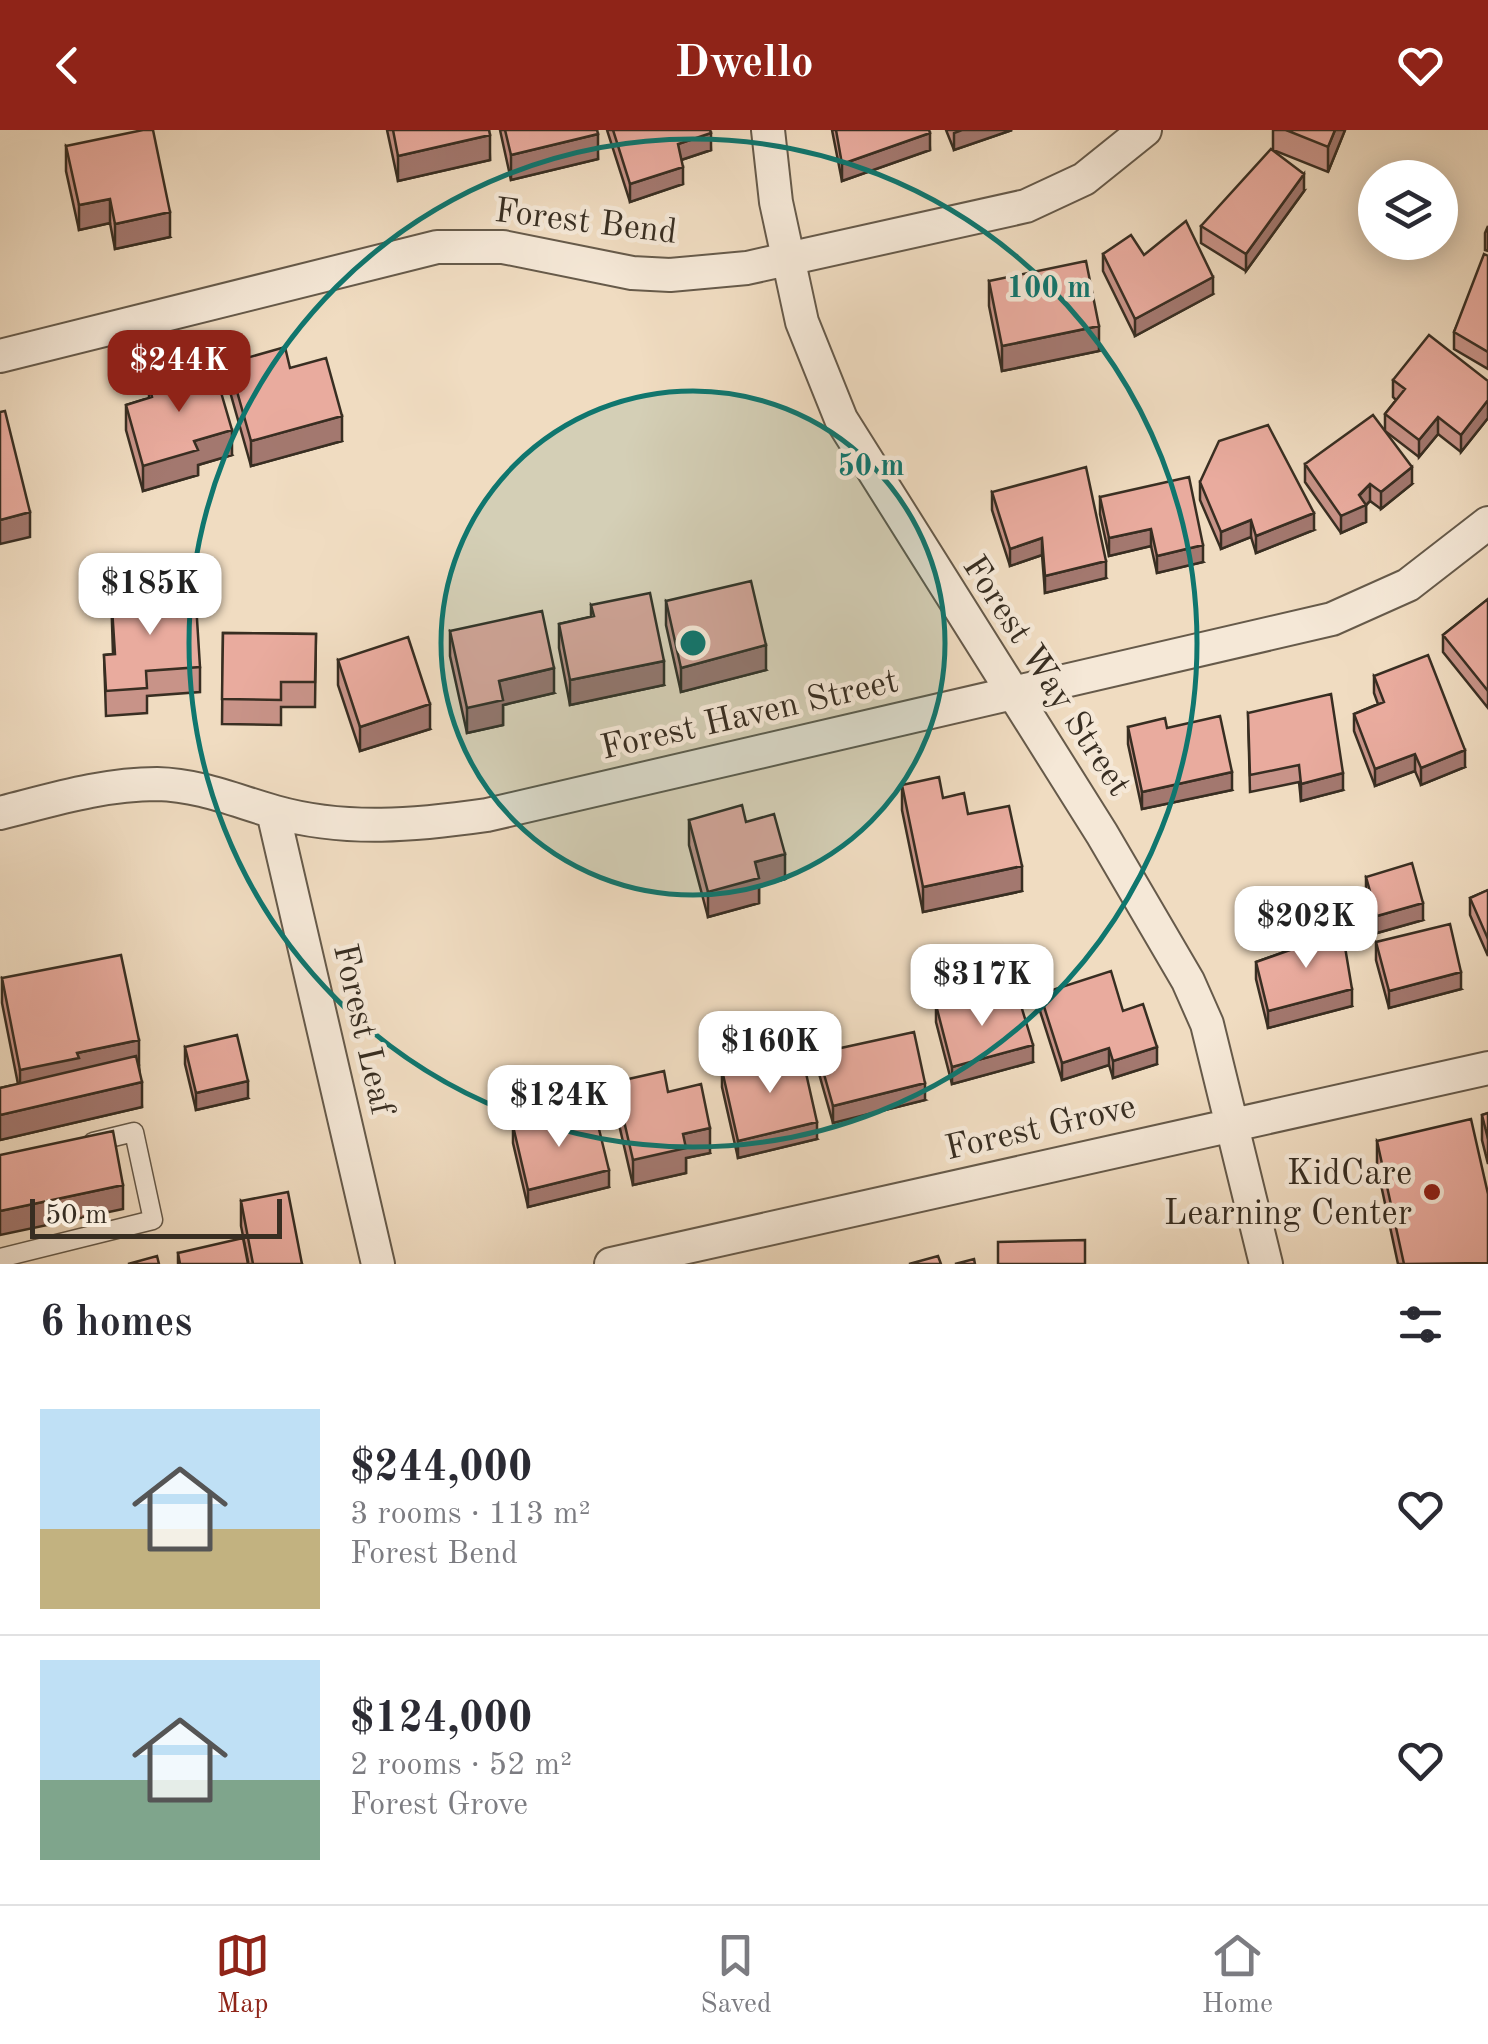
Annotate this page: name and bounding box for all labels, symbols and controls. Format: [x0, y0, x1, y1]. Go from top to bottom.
icon: back [40, 38, 95, 93]
icon: heart [1393, 38, 1448, 93]
text: Dwello [674, 42, 814, 87]
map controls [1358, 160, 1458, 260]
button: layers [1358, 160, 1458, 260]
street label: Forest Bend [492, 194, 679, 251]
text: 100 m [1007, 274, 1091, 304]
pin: $244K [109, 330, 249, 415]
text: $244K [130, 346, 228, 378]
text: 50 m [837, 452, 905, 482]
street label: Forest Way Street [955, 550, 1136, 803]
pin: $185K [80, 553, 220, 638]
text: $185K [101, 569, 199, 601]
centre of rings [675, 625, 711, 661]
street label: Forest Haven Street [597, 664, 902, 767]
pin: $202K [1236, 886, 1376, 971]
text: $202K [1257, 902, 1355, 934]
street label: Forest Leaf [326, 941, 400, 1120]
pin: $317K [912, 944, 1052, 1029]
text: $317K [933, 960, 1031, 992]
pin: $160K [700, 1011, 840, 1096]
text: $160K [721, 1027, 819, 1059]
pin: $124K [489, 1065, 629, 1150]
text: $124K [510, 1081, 608, 1113]
street label: Forest Grove [942, 1089, 1139, 1167]
place label: KidCare Learning Center [1164, 1157, 1412, 1232]
marker: KidCare Learning Center [1421, 1181, 1443, 1203]
scale bar [30, 1194, 282, 1238]
text: 50 m [45, 1202, 108, 1230]
icon: filters [1393, 1297, 1448, 1352]
text: 6 homes [40, 1303, 192, 1345]
text: $244,000 [350, 1448, 532, 1490]
icon: home [120, 1449, 240, 1569]
icon: heart [1393, 1482, 1448, 1537]
text: 3 rooms · 113 m² [350, 1499, 591, 1531]
text: Forest Bend [350, 1539, 518, 1571]
text: $124,000 [350, 1699, 532, 1741]
icon: home [120, 1700, 240, 1820]
icon: heart [1393, 1733, 1448, 1788]
text: 2 rooms · 52 m² [350, 1750, 572, 1782]
text: Forest Grove [350, 1790, 528, 1822]
tab: Map [215, 1928, 270, 2023]
tab: Saved [700, 1928, 772, 2023]
tab: Home [1202, 1928, 1273, 2023]

